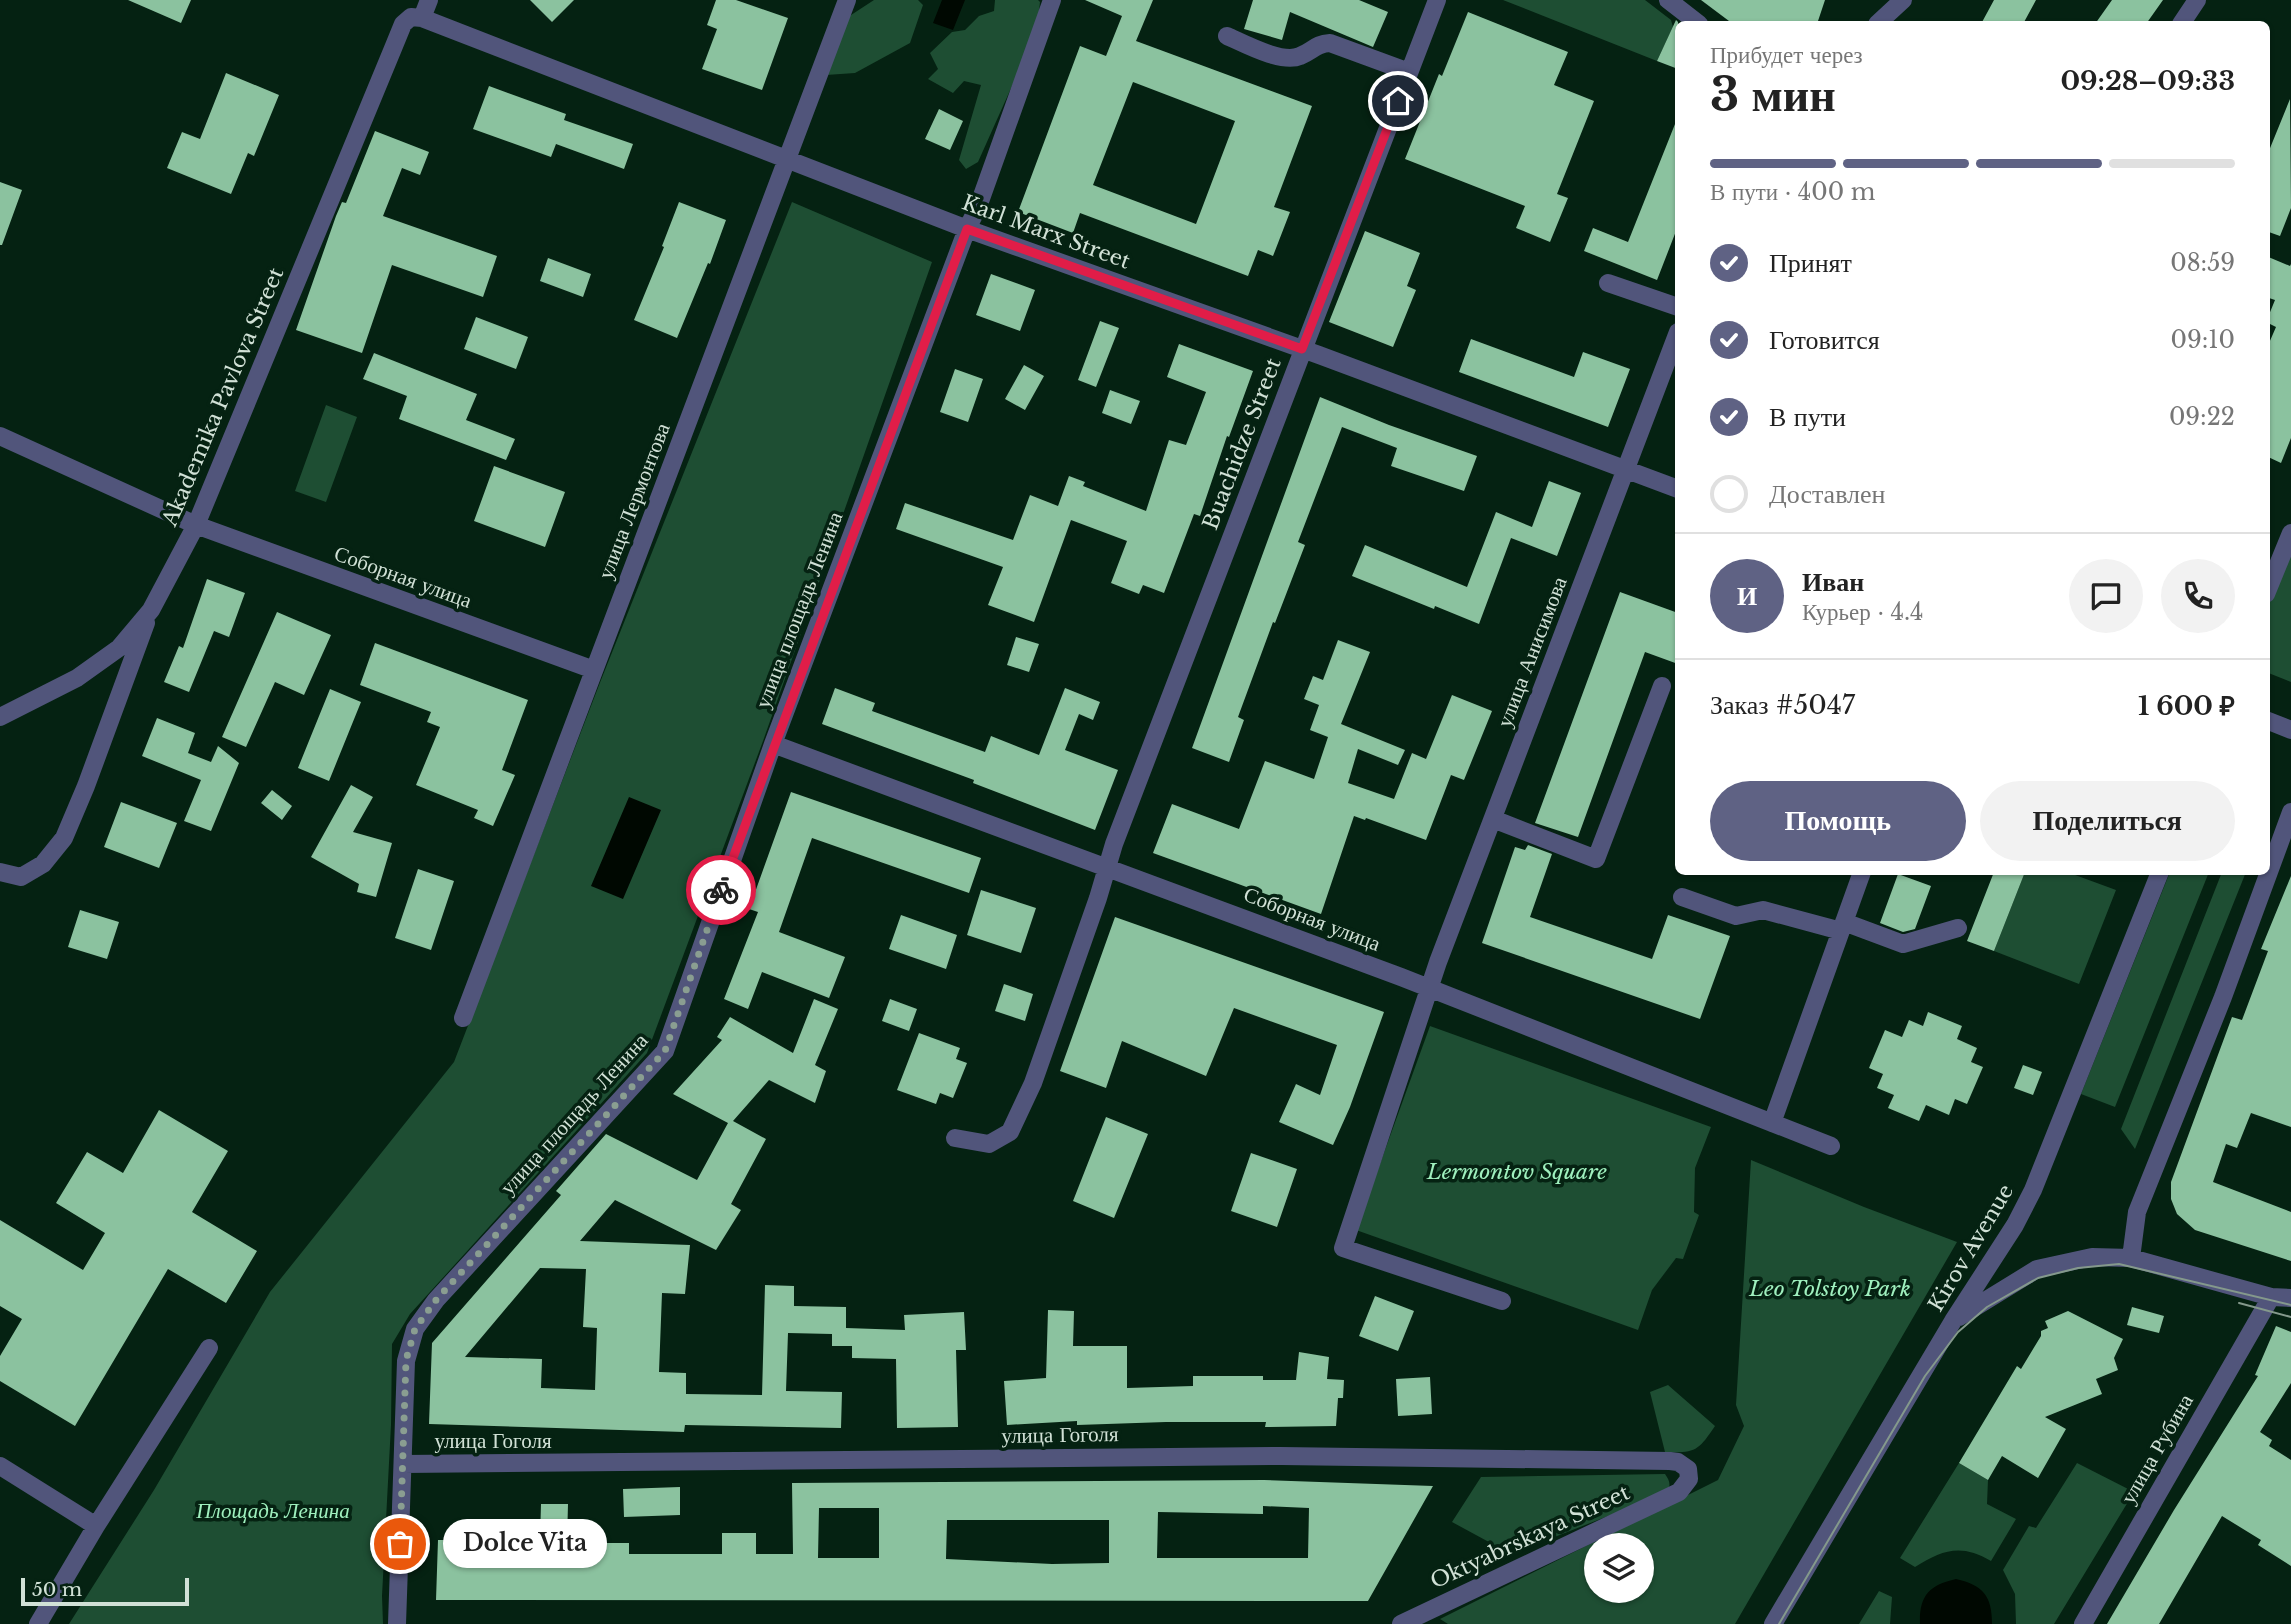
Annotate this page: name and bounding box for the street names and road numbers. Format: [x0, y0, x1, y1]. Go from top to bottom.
street label: Karl Marx Street [958, 189, 1134, 275]
street label: Akademika Pavlova Street [156, 264, 289, 531]
street label: Buachidze Street [1197, 354, 1287, 533]
street label: улица Лермонтова [592, 419, 676, 583]
street label: улица площадь Ленина [750, 507, 849, 712]
street label: Соборная улица [331, 540, 476, 614]
street label: улица Анисимова [1491, 573, 1573, 731]
street label: Соборная улица [1240, 881, 1385, 957]
street label: улица площадь Ленина [495, 1027, 654, 1200]
street label: Kirov Avenue [1923, 1180, 2019, 1316]
street label: улица Рубина [2115, 1389, 2199, 1508]
street label: улица Гоголя [1001, 1421, 1119, 1449]
street label: улица Гоголя [434, 1428, 552, 1454]
street label: Oktyabrskaya Street [1426, 1479, 1634, 1595]

